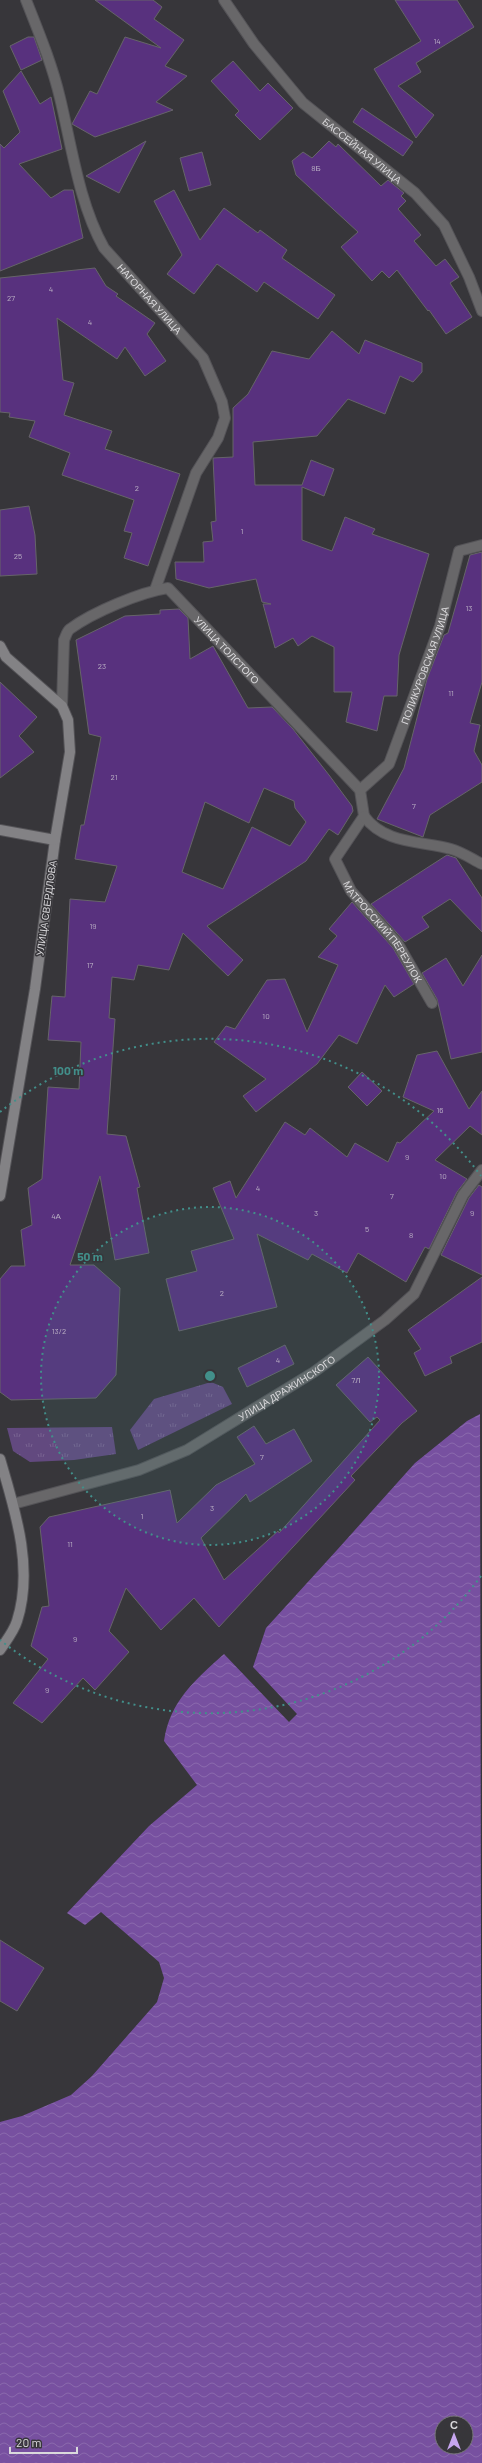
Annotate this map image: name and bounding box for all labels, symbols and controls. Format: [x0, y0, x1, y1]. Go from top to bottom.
house number: 14 [433, 36, 441, 46]
street label: БАССЕЙНАЯ УЛИЦА [320, 115, 405, 186]
house number: 8Б [311, 163, 321, 173]
street label: НАГОРНАЯ УЛИЦА [115, 261, 185, 337]
house number: 4 [49, 284, 53, 294]
house number: 27 [7, 293, 15, 303]
house number: 4 [88, 317, 92, 327]
house number: 2 [135, 483, 139, 493]
house number: 1 [241, 526, 244, 536]
house number: 25 [14, 551, 22, 561]
house number: 13 [466, 603, 472, 613]
street label: ПОЛИКУРОВСКАЯ УЛИЦА [398, 605, 451, 726]
street label: УЛИЦА ТОЛСТОГО [192, 614, 262, 686]
house number: 23 [98, 661, 106, 671]
house number: 11 [448, 688, 454, 698]
house number: 21 [111, 772, 118, 782]
house number: 7 [412, 801, 416, 811]
street label: УЛИЦА СВЕРДЛОВА [33, 859, 59, 957]
street label: МАТРОССКИЙ ПЕРЕУЛОК [341, 879, 425, 985]
house number: 19 [90, 921, 96, 931]
house number: 17 [87, 960, 94, 970]
house number: 10 [262, 1011, 270, 1021]
text: 100 m [53, 1063, 83, 1077]
house number: 16 [437, 1105, 443, 1115]
house number: 9 [405, 1152, 409, 1162]
house number: 10 [439, 1171, 447, 1181]
house number: 4 [256, 1183, 260, 1193]
house number: 7 [390, 1191, 394, 1201]
house number: 3 [314, 1208, 318, 1218]
house number: 9 [470, 1208, 474, 1218]
house number: 4А [51, 1211, 62, 1221]
house number: 5 [365, 1224, 369, 1234]
house number: 8 [409, 1230, 413, 1240]
text: 50 m [77, 1249, 103, 1263]
house number: 2 [220, 1288, 224, 1298]
house number: 13/2 [52, 1326, 66, 1336]
street label: УЛИЦА ДРАЖИНСКОГО [236, 1352, 338, 1423]
house number: 4 [276, 1355, 280, 1365]
centre of rings [203, 1369, 217, 1383]
house number: 7Л [351, 1375, 361, 1385]
house number: 7 [260, 1452, 264, 1462]
house number: 3 [210, 1503, 214, 1513]
house number: 1 [141, 1511, 144, 1521]
house number: 11 [67, 1539, 73, 1549]
house number: 9 [73, 1634, 77, 1644]
house number: 9 [45, 1685, 49, 1695]
north arrow [434, 2415, 474, 2455]
text: С [450, 2418, 458, 2431]
scale bar [10, 2429, 77, 2455]
text: 20 m [16, 2435, 42, 2449]

